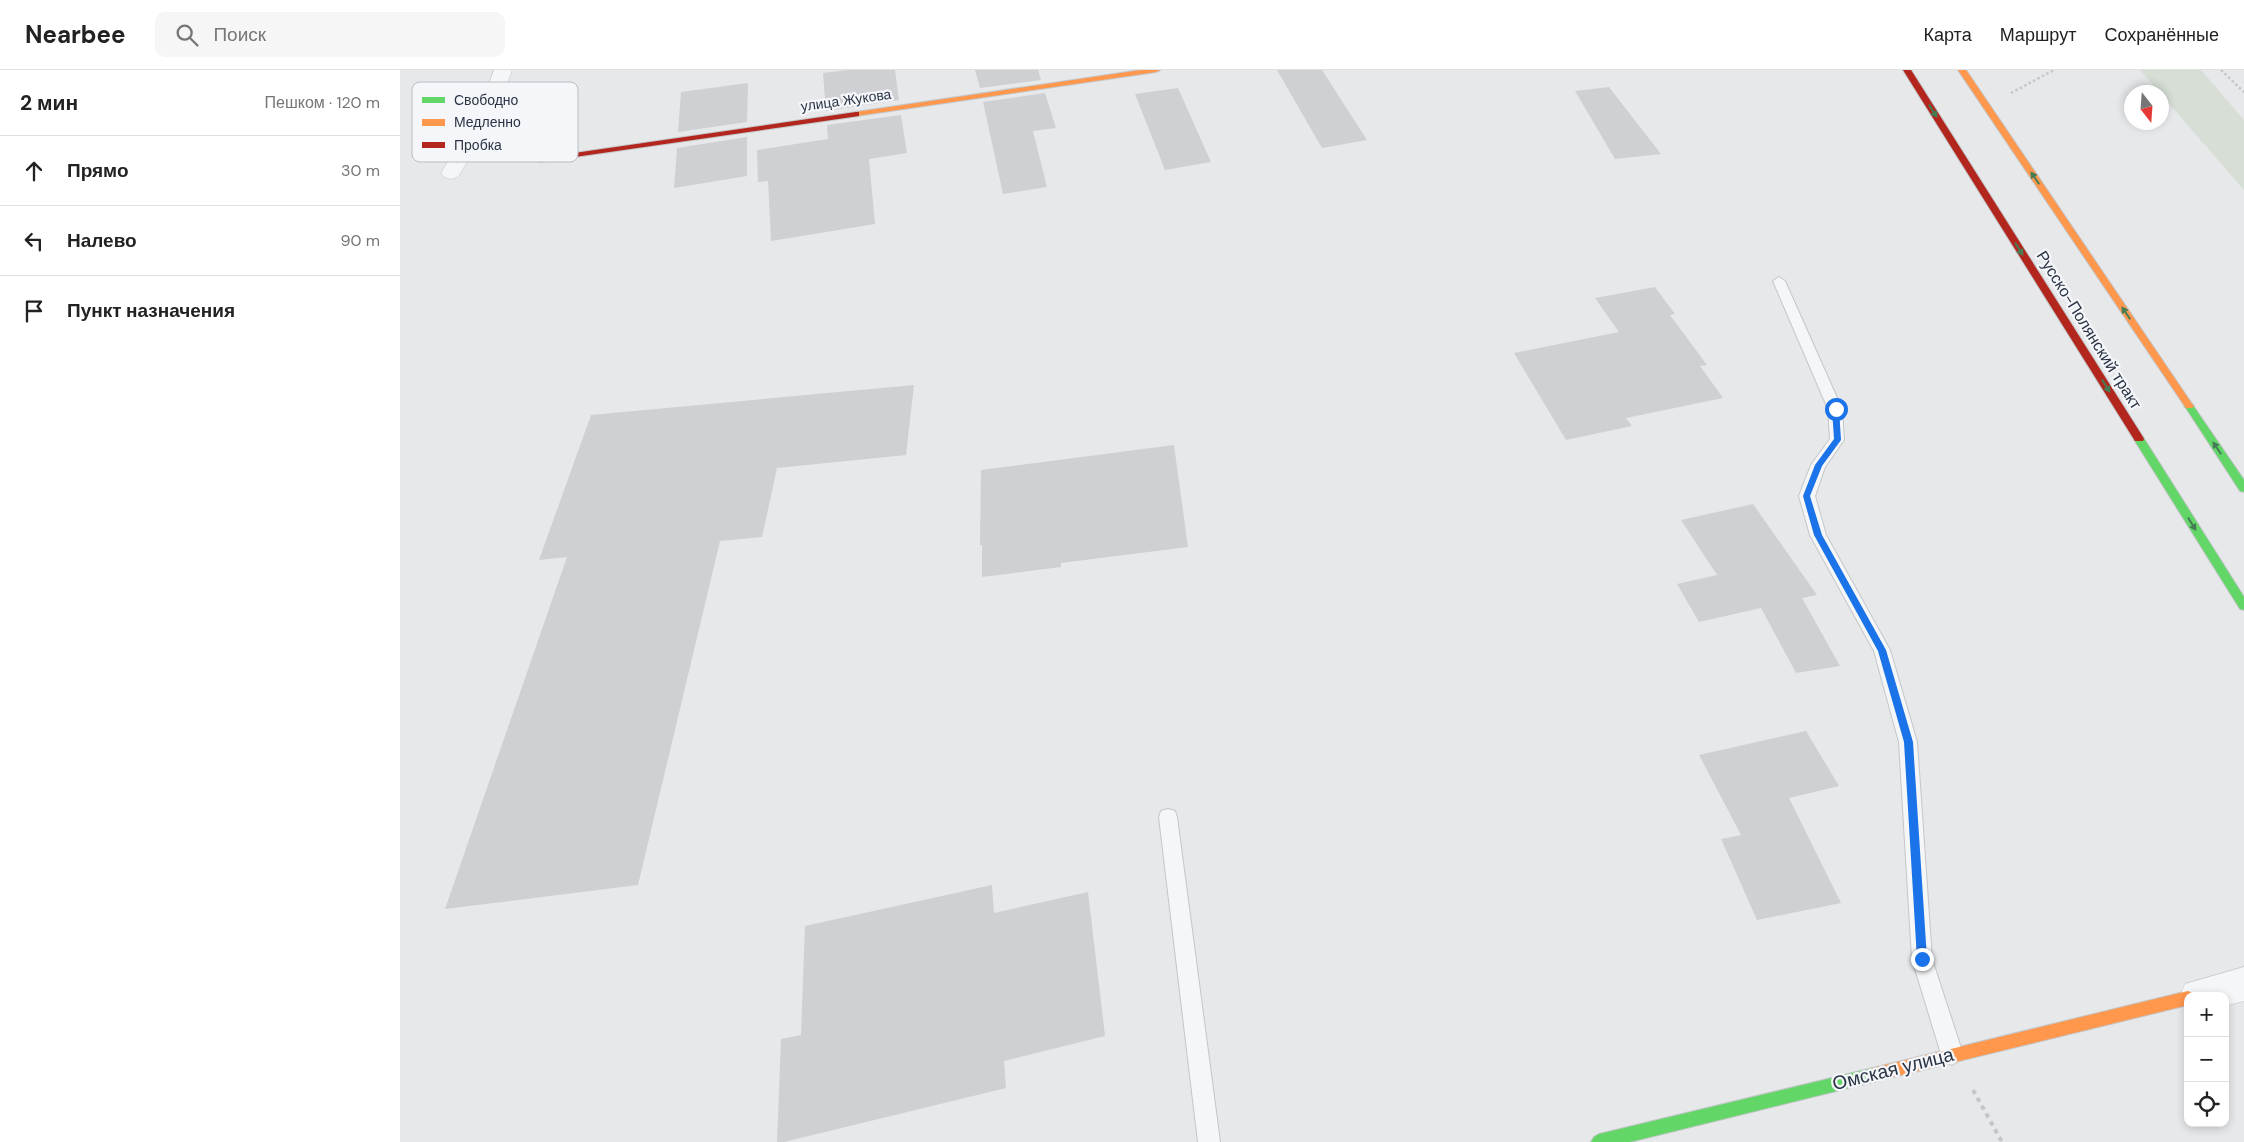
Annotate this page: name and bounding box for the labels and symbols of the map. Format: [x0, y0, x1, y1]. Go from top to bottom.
legend [412, 82, 578, 162]
street label: улица Жукова [800, 85, 893, 115]
north arrow [2124, 85, 2169, 130]
text: Свободно [454, 91, 519, 109]
one-way arrow [1928, 105, 1938, 118]
text: Медленно [454, 113, 521, 131]
text: Пробка [454, 136, 502, 154]
one-way arrow [2030, 171, 2040, 185]
one-way arrow [2015, 242, 2024, 255]
street label: Русско-Полянский тракт [2032, 247, 2147, 414]
one-way arrow [2121, 306, 2131, 320]
one-way arrow [2101, 380, 2110, 393]
route start [1825, 398, 1848, 421]
one-way arrow [2212, 441, 2222, 454]
one-way arrow [2188, 517, 2197, 531]
route end [1911, 948, 1934, 971]
street label: Омская улица [1830, 1042, 1957, 1096]

